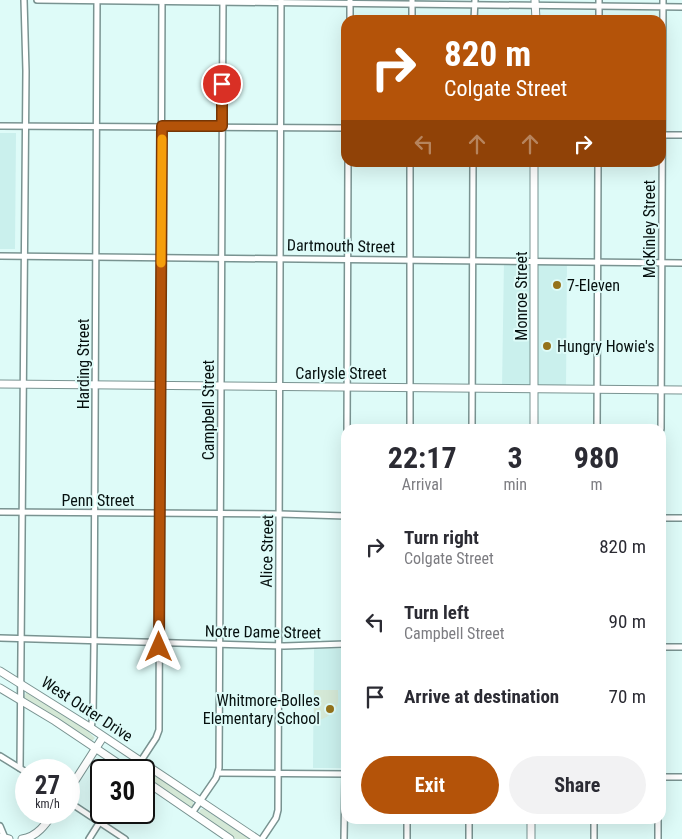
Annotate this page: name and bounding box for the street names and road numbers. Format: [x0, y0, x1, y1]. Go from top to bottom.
street label: McKinley Street [640, 179, 659, 278]
street label: Dartmouth Street [287, 236, 396, 256]
street label: Monroe Street [512, 251, 531, 341]
street label: Harding Street [74, 318, 93, 409]
street label: Campbell Street [199, 359, 218, 460]
street label: Carlysle Street [295, 364, 387, 383]
street label: Penn Street [62, 491, 135, 510]
street label: Alice Street [257, 514, 277, 587]
street label: Notre Dame Street [205, 621, 321, 643]
street label: West Outer Drive [38, 672, 136, 746]

